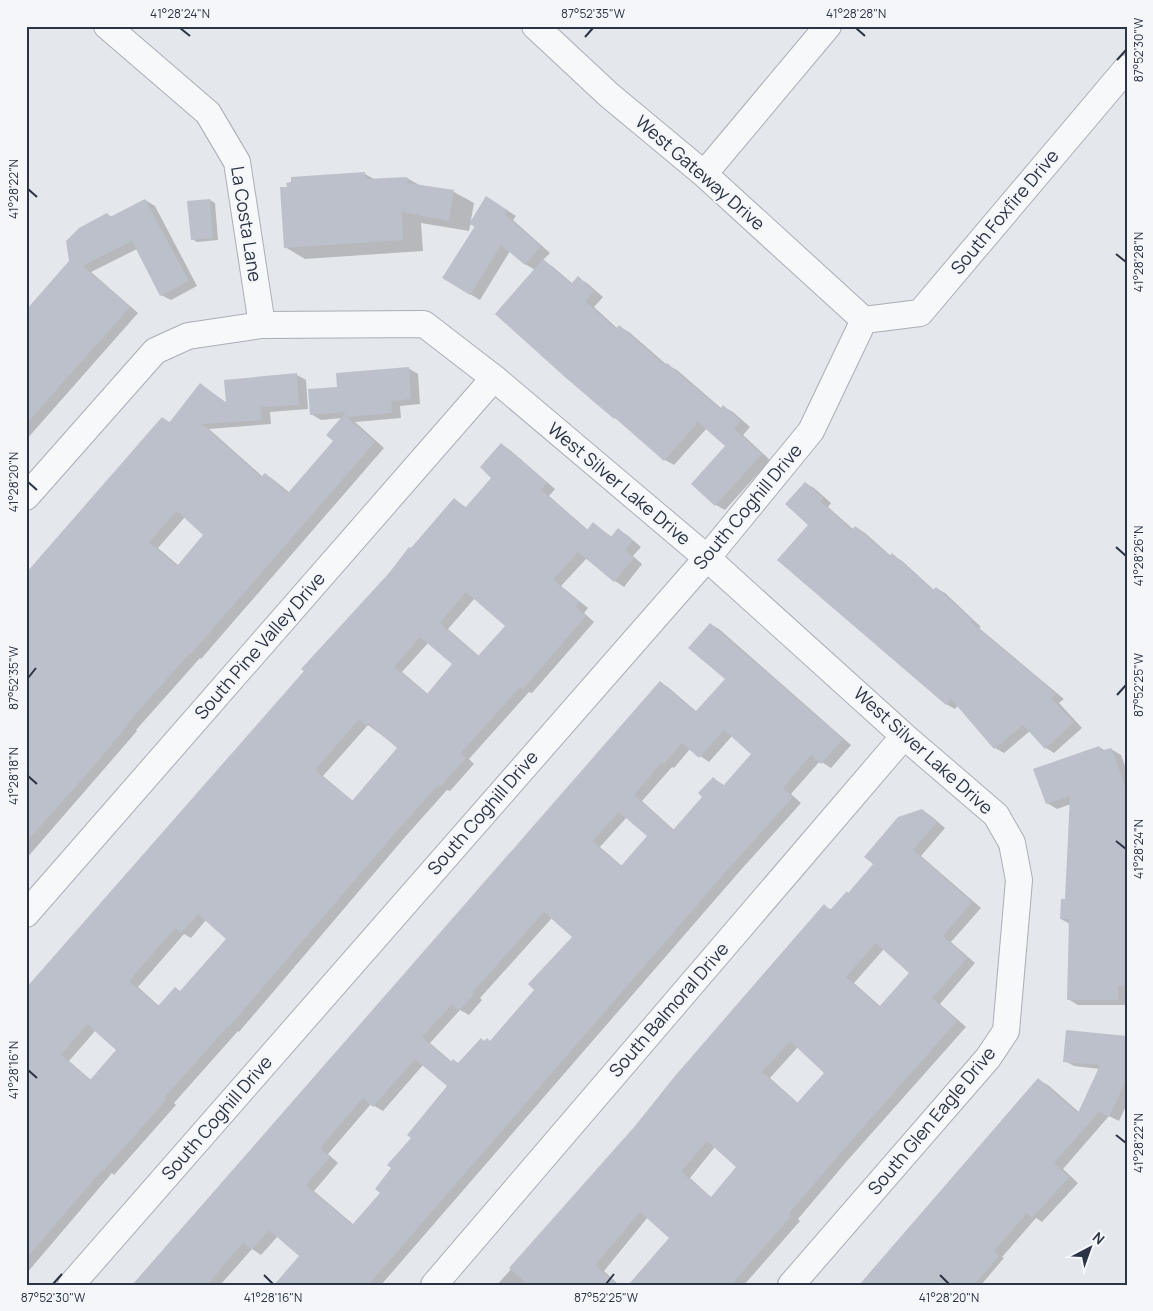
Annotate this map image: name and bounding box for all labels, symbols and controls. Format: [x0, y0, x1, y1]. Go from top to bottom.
text: 41°28'24"N [150, 5, 210, 22]
text: 87°52'35"W [561, 5, 626, 22]
text: 41°28'28"N [826, 5, 886, 22]
text: 87°52'30"W [1130, 17, 1147, 82]
street label: West Gateway Drive [631, 109, 770, 235]
street label: South Foxfire Drive [945, 144, 1064, 279]
text: 41°28'22"N [5, 159, 22, 219]
street label: La Costa Lane [226, 164, 268, 283]
text: 41°28'28"N [1130, 232, 1147, 292]
street label: West Silver Lake Drive [543, 416, 696, 550]
street label: South Coghill Drive [688, 438, 807, 574]
text: 41°28'20"N [5, 452, 22, 512]
text: 41°28'26"N [1130, 526, 1147, 586]
street label: South Pine Valley Drive [189, 567, 330, 724]
text: 87°52'35"W [5, 645, 22, 710]
text: 87°52'25"W [1130, 652, 1147, 717]
street label: West Silver Lake Drive [849, 681, 998, 819]
street label: South Coghill Drive [422, 745, 543, 880]
text: 41°28'18"N [5, 747, 22, 805]
text: 41°28'24"N [1130, 819, 1147, 879]
street label: South Balmoral Drive [603, 937, 733, 1082]
text: 41°28'16"N [5, 1041, 22, 1099]
street label: South Glen Eagle Drive [862, 1041, 1000, 1200]
street label: South Coghill Drive [156, 1050, 277, 1185]
text: 41°28'22"N [1130, 1113, 1147, 1173]
north arrow [1066, 1224, 1116, 1274]
text: N [1089, 1227, 1109, 1248]
text: 87°52'30"W [21, 1289, 86, 1306]
text: 41°28'16"N [244, 1289, 302, 1306]
text: 87°52'25"W [574, 1289, 639, 1306]
text: 41°28'20"N [919, 1289, 979, 1306]

